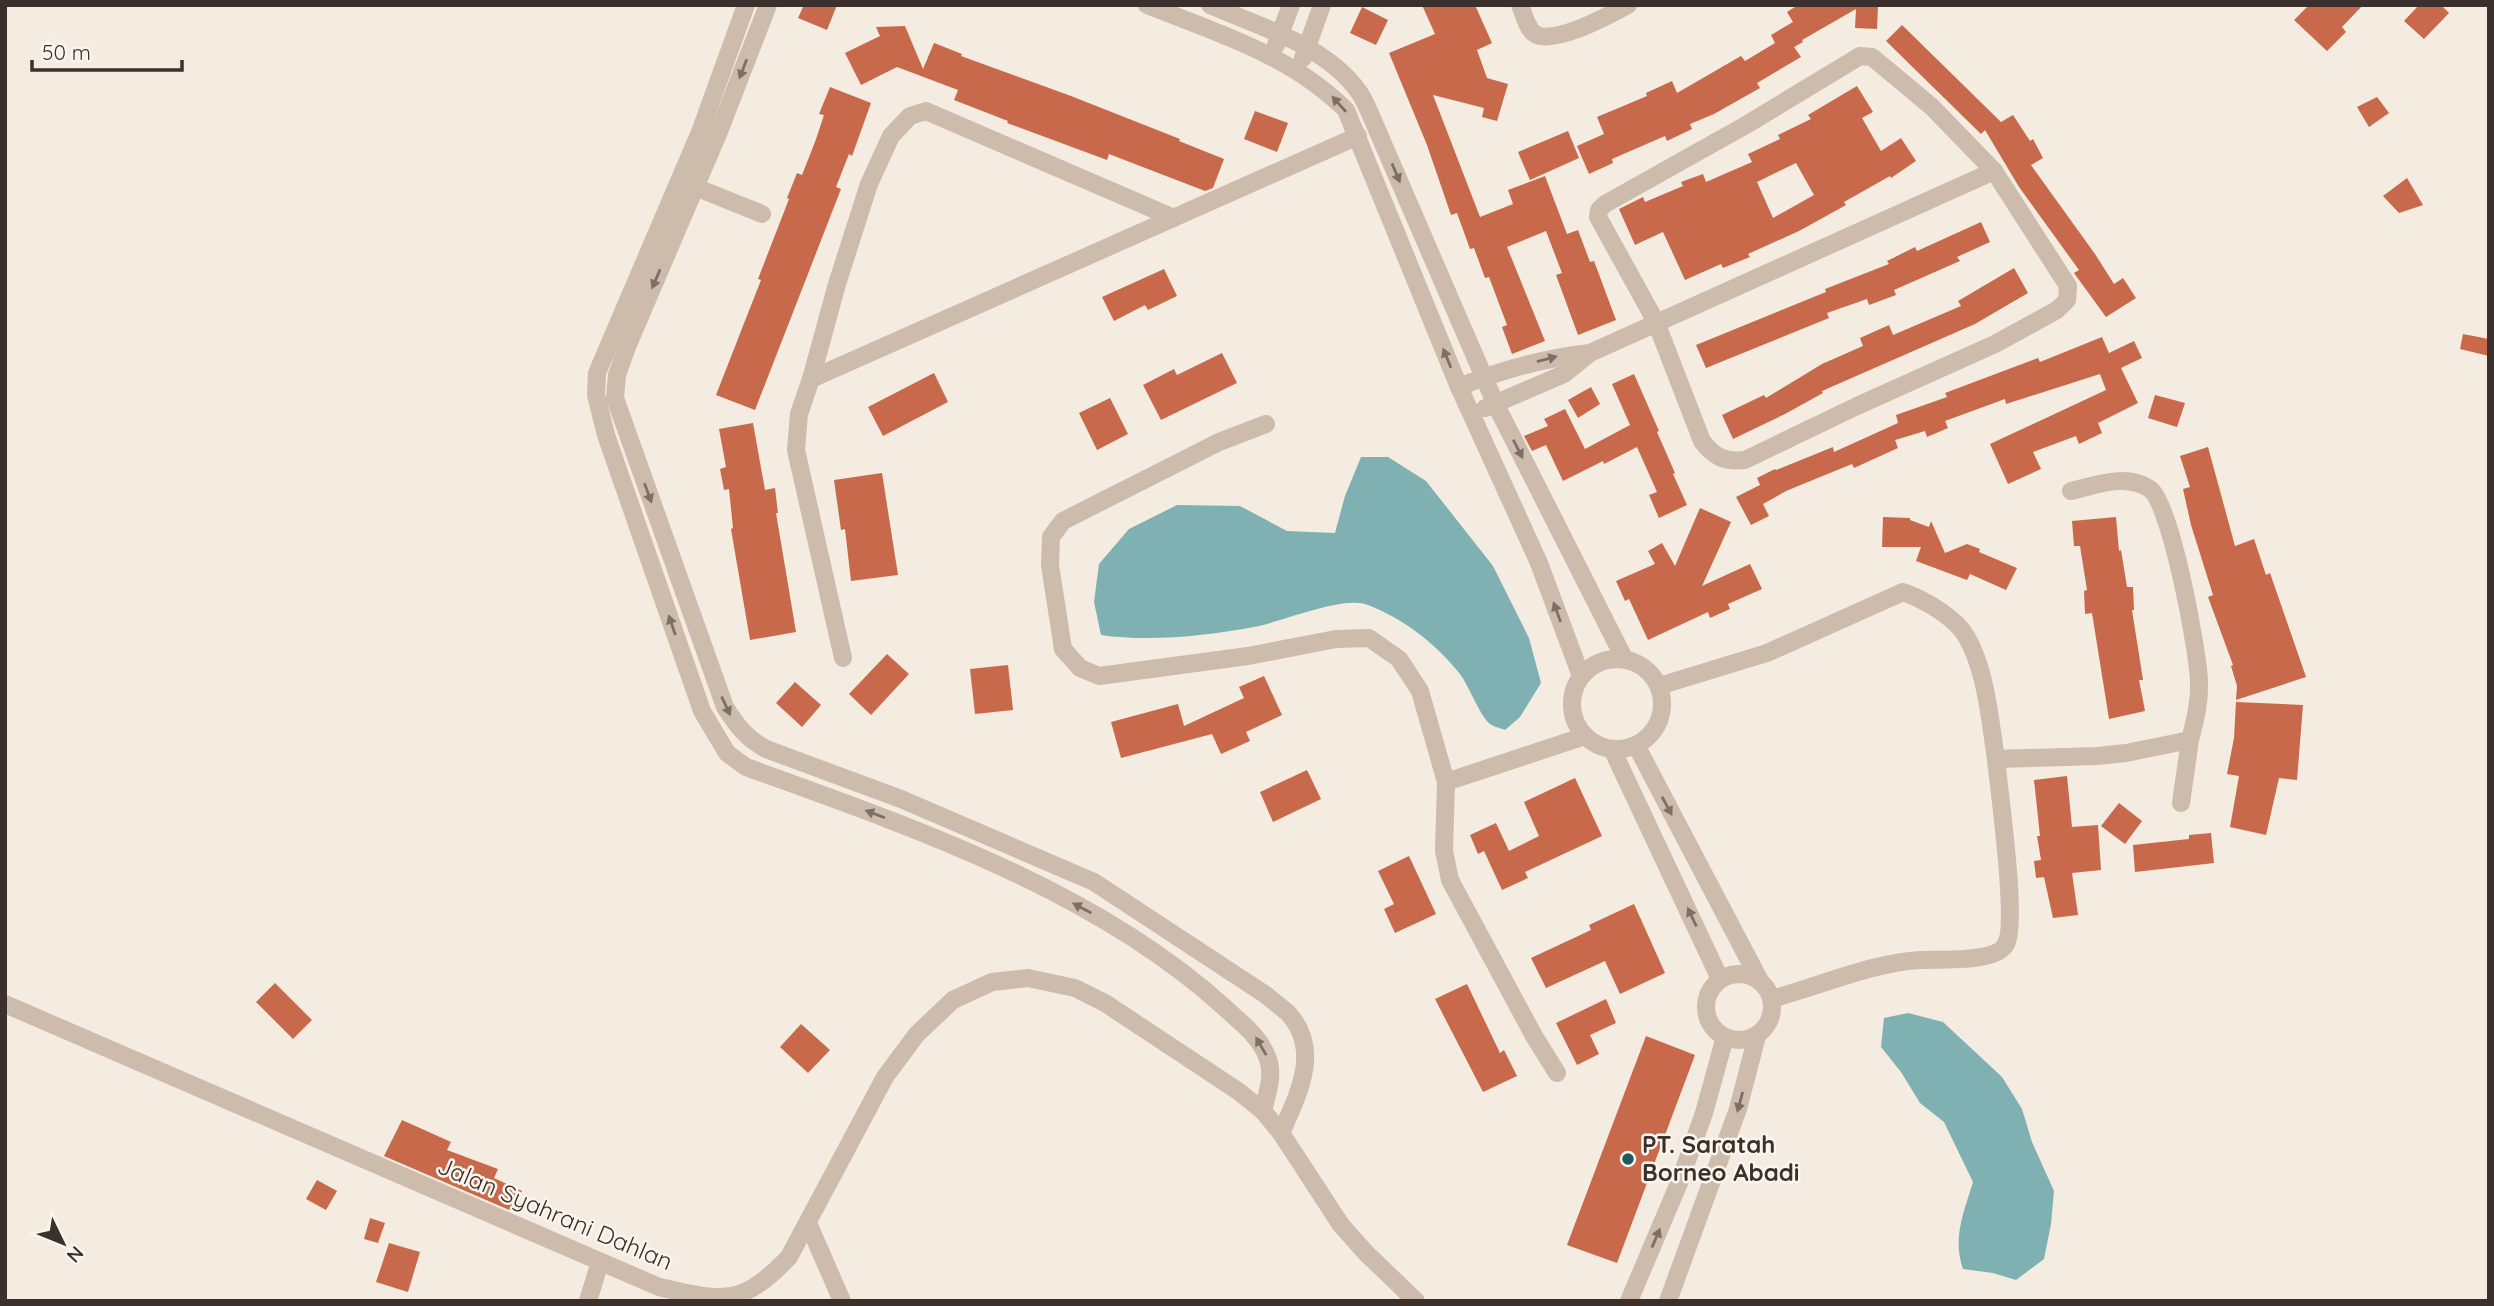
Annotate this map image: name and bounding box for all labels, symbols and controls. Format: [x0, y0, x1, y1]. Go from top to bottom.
scale bar [32, 28, 182, 72]
text: 50 m [42, 39, 91, 65]
one-way arrow [738, 58, 749, 79]
one-way arrow [1332, 96, 1348, 113]
one-way arrow [1391, 163, 1402, 184]
one-way arrow [650, 269, 662, 289]
one-way arrow [1442, 347, 1453, 368]
one-way arrow [1537, 354, 1558, 364]
one-way arrow [1512, 439, 1523, 459]
one-way arrow [643, 482, 654, 503]
one-way arrow [1552, 601, 1563, 622]
one-way arrow [666, 614, 677, 635]
one-way arrow [721, 696, 732, 716]
one-way arrow [1662, 796, 1673, 816]
one-way arrow [864, 809, 885, 820]
one-way arrow [1072, 902, 1092, 913]
one-way arrow [1686, 907, 1697, 928]
one-way arrow [1255, 1036, 1267, 1055]
one-way arrow [1734, 1091, 1745, 1113]
place label: PT. Saratah Borneo Abadi [1642, 1129, 1799, 1187]
street label: Jalan Syahrani Dahlan [433, 1150, 677, 1276]
marker: PT. Saratah Borneo Abadi [1620, 1151, 1636, 1167]
north arrow [28, 1208, 98, 1278]
one-way arrow [1650, 1228, 1662, 1248]
text: N [62, 1241, 89, 1268]

